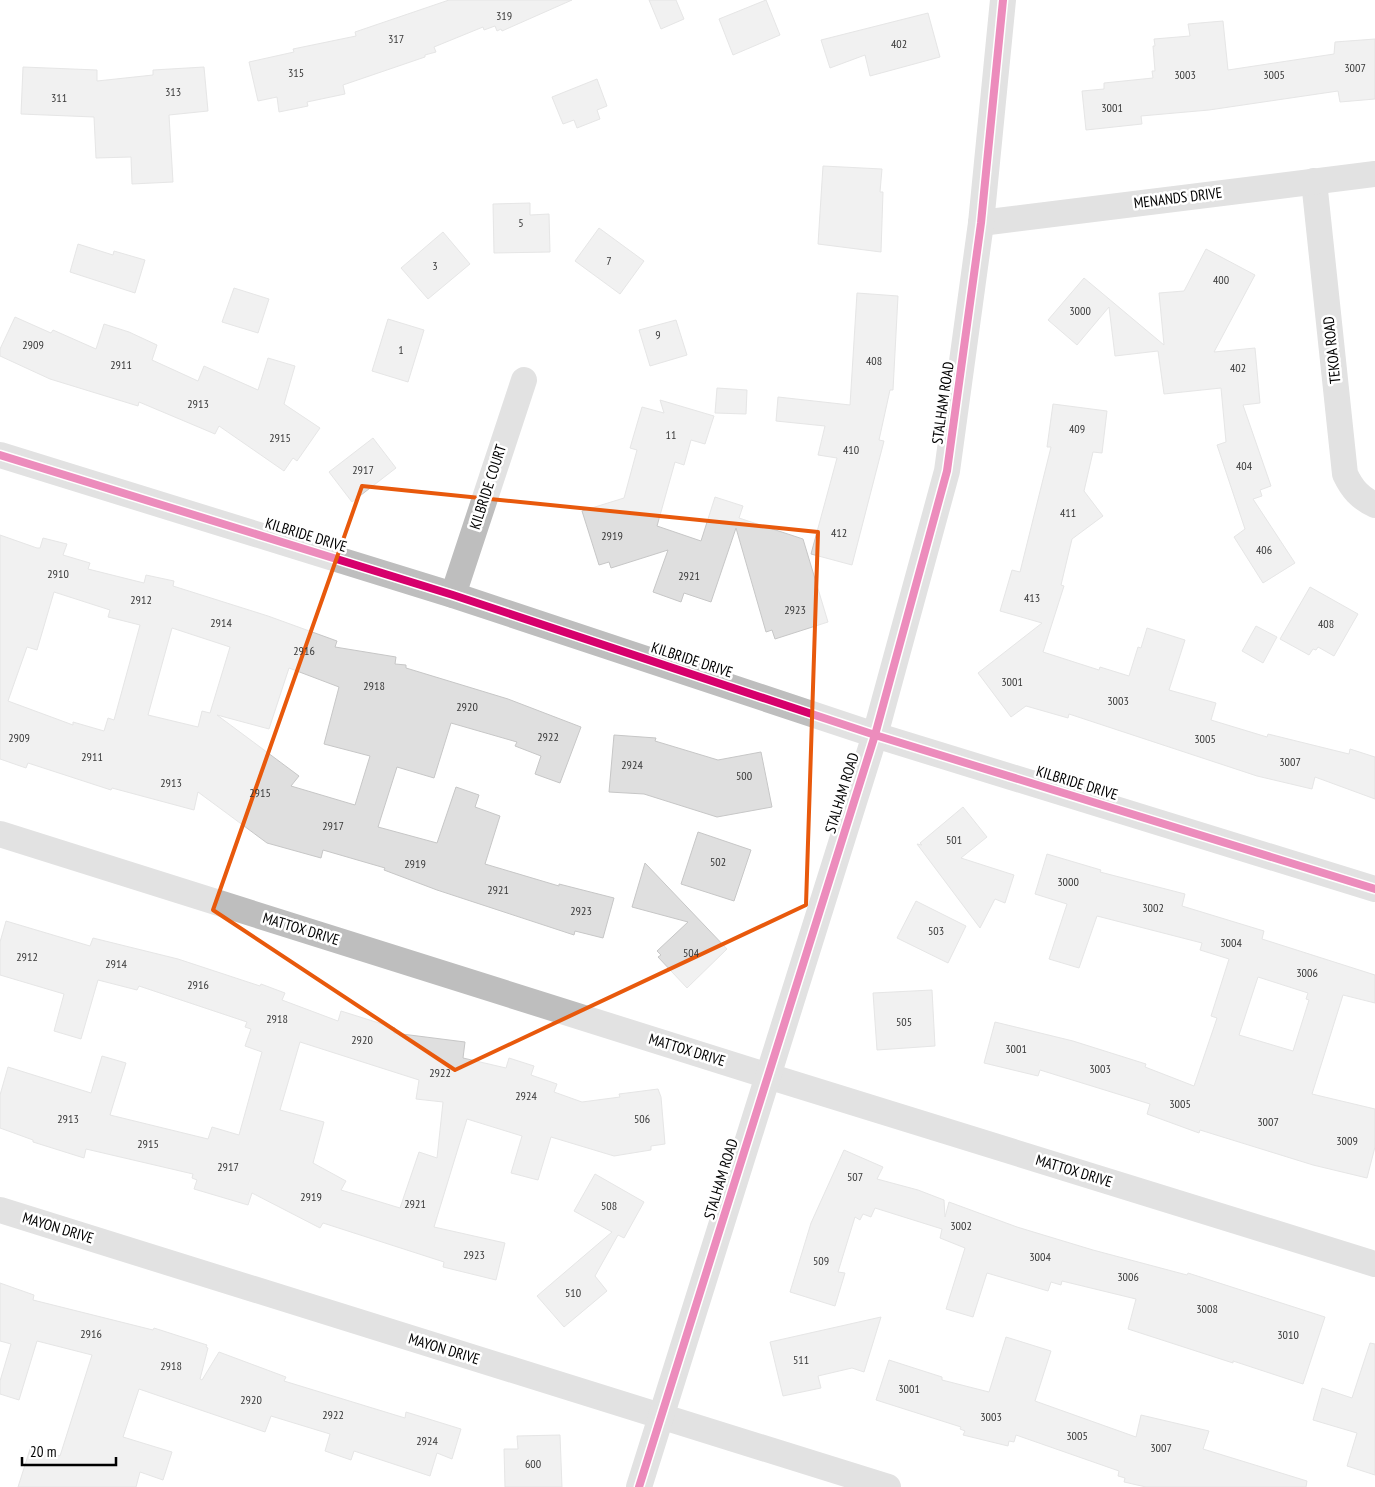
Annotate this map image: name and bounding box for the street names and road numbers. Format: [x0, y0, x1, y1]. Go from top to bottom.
street label: MENANDS DRIVE [1133, 183, 1223, 212]
street label: TEKOA ROAD [1319, 315, 1344, 385]
street label: STALHAM ROAD [927, 360, 958, 445]
street label: KILBRIDE COURT [465, 442, 510, 532]
street label: KILBRIDE DRIVE [263, 513, 349, 556]
street label: KILBRIDE DRIVE [649, 637, 735, 682]
street label: STALHAM ROAD [820, 750, 863, 835]
street label: KILBRIDE DRIVE [1034, 761, 1120, 804]
street label: MATTOX DRIVE [261, 908, 342, 949]
street label: MATTOX DRIVE [647, 1029, 728, 1070]
street label: STALHAM ROAD [699, 1136, 742, 1221]
street label: MATTOX DRIVE [1034, 1150, 1115, 1191]
street label: MAYON DRIVE [20, 1208, 96, 1247]
street label: MAYON DRIVE [406, 1329, 482, 1368]

